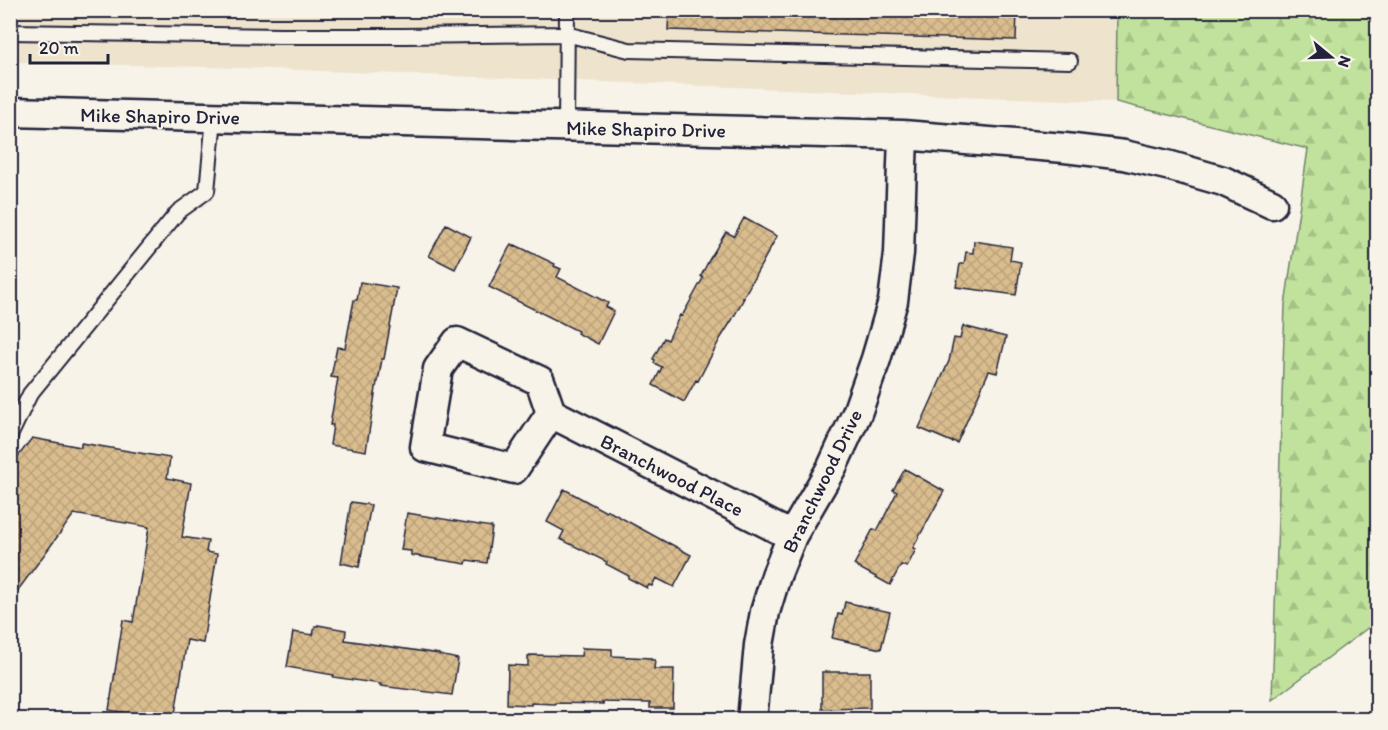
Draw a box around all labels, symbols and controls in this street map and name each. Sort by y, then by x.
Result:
scale bar [30,27,108,65]
north arrow [1301,27,1361,87]
text: 20 m [39,37,79,59]
text: N [1334,54,1355,70]
street label: Mike Shapiro Drive [80,103,240,129]
street label: Mike Shapiro Drive [566,116,726,142]
street label: Branchwood Drive [777,405,867,557]
street label: Branchwood Place [596,429,748,521]

